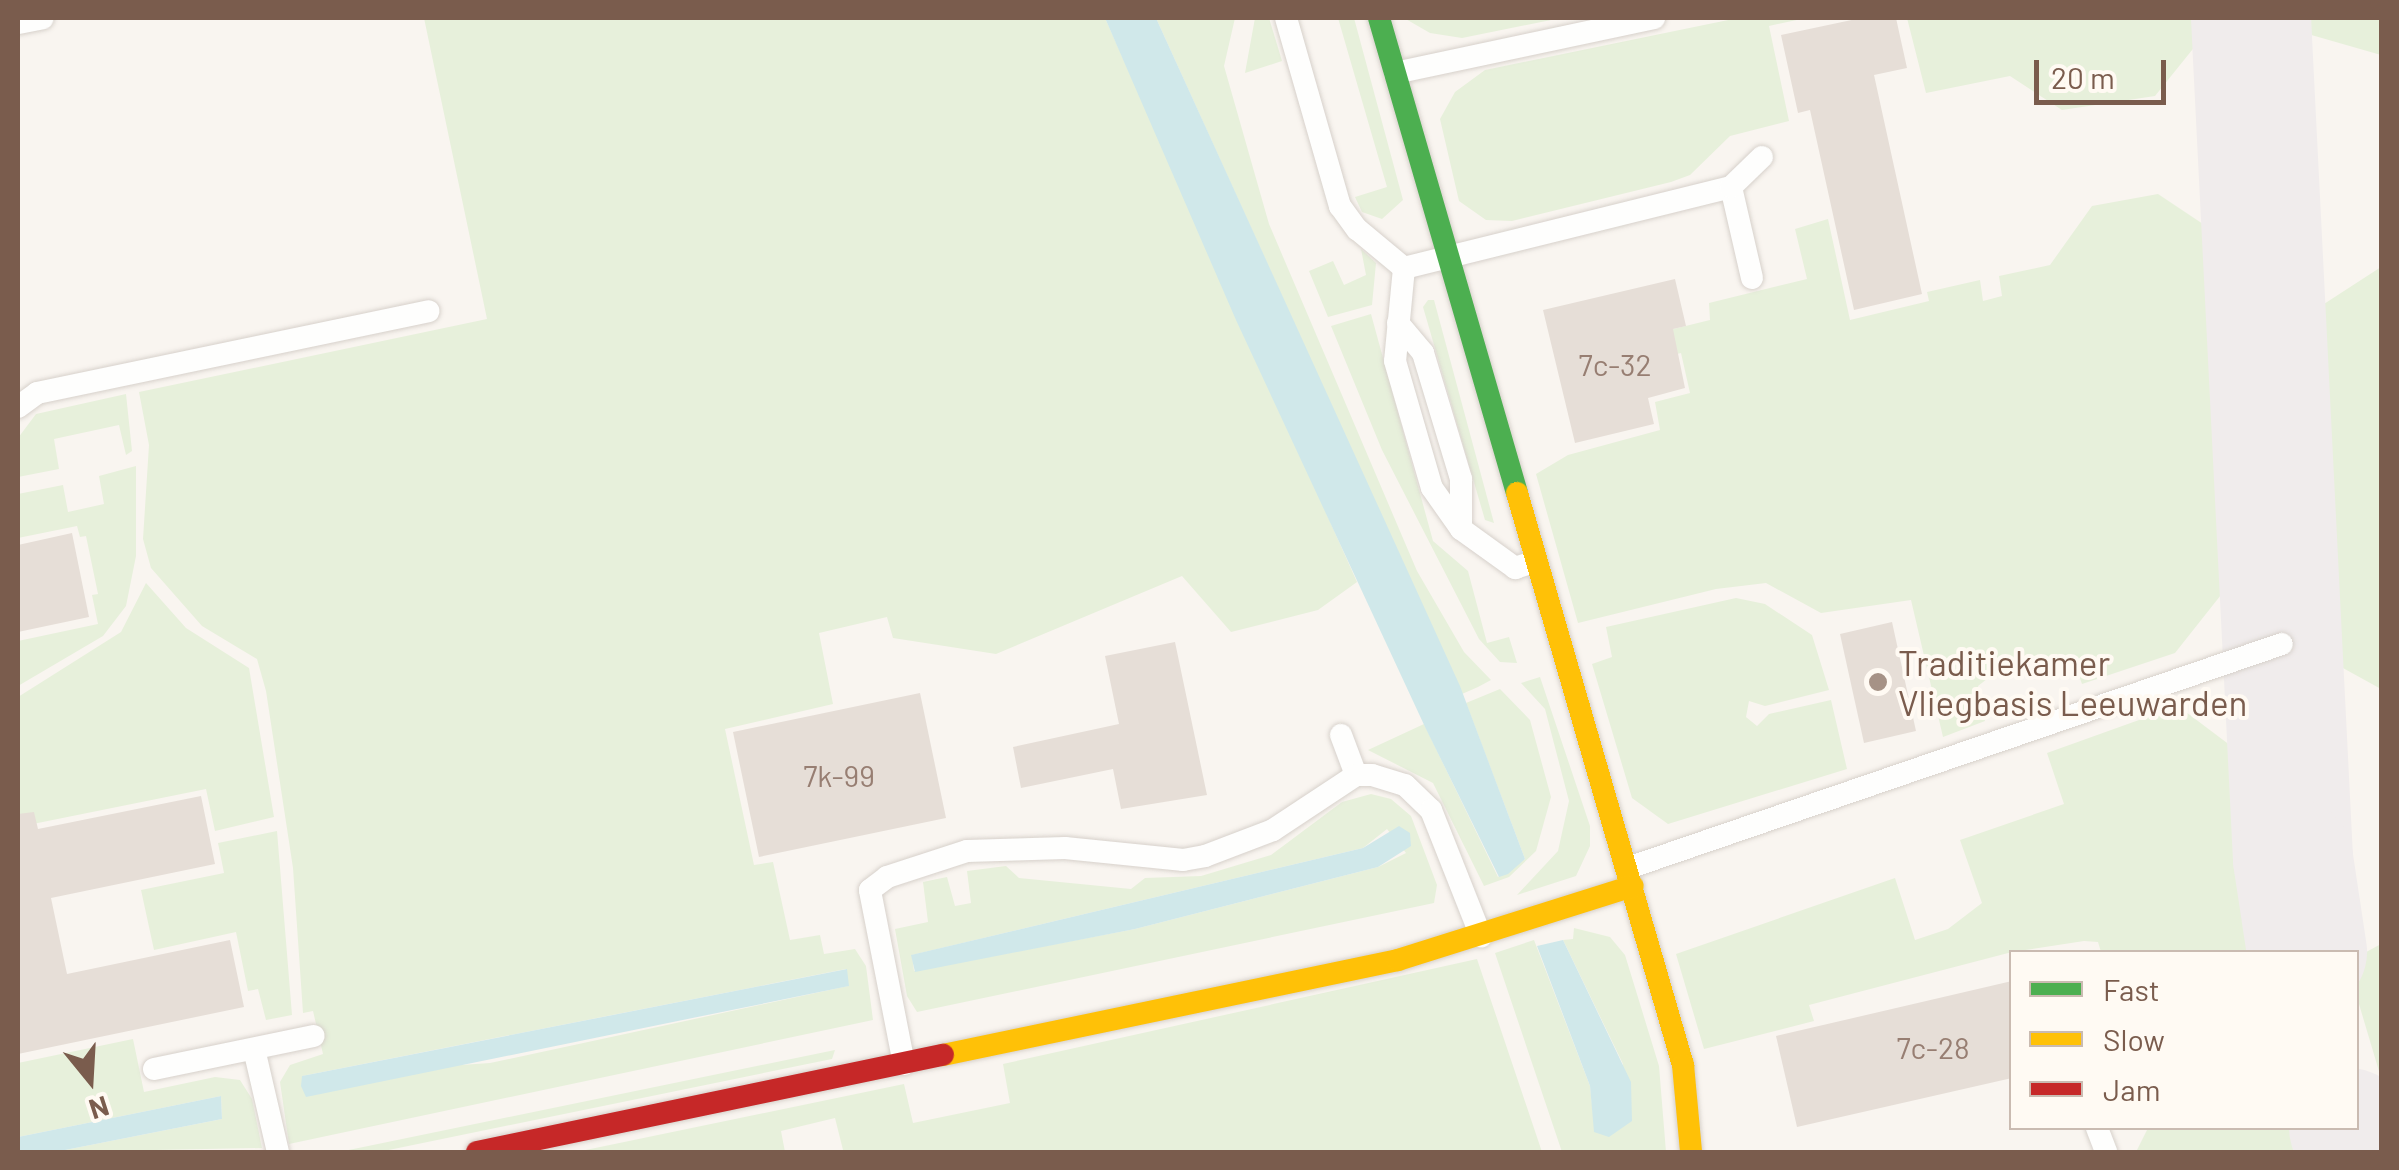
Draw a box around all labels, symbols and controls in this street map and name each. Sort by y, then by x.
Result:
scale bar [2039,40,2172,102]
text: 20 m [2051,59,2115,95]
house number: 7c-32 [1578,346,1652,382]
place label: Traditiekamer Vliegbasis Leeuwarden [1898,641,2247,723]
marker: Traditiekamer Vliegbasis Leeuwarden [1867,671,1889,693]
house number: 7k-99 [803,757,875,793]
legend [2009,950,2359,1130]
text: Fast [2103,971,2160,1007]
text: Slow [2103,1021,2165,1057]
house number: 7c-28 [1896,1029,1970,1065]
north arrow [40,1030,140,1130]
text: Jam [2103,1071,2160,1107]
text: N [85,1089,113,1128]

